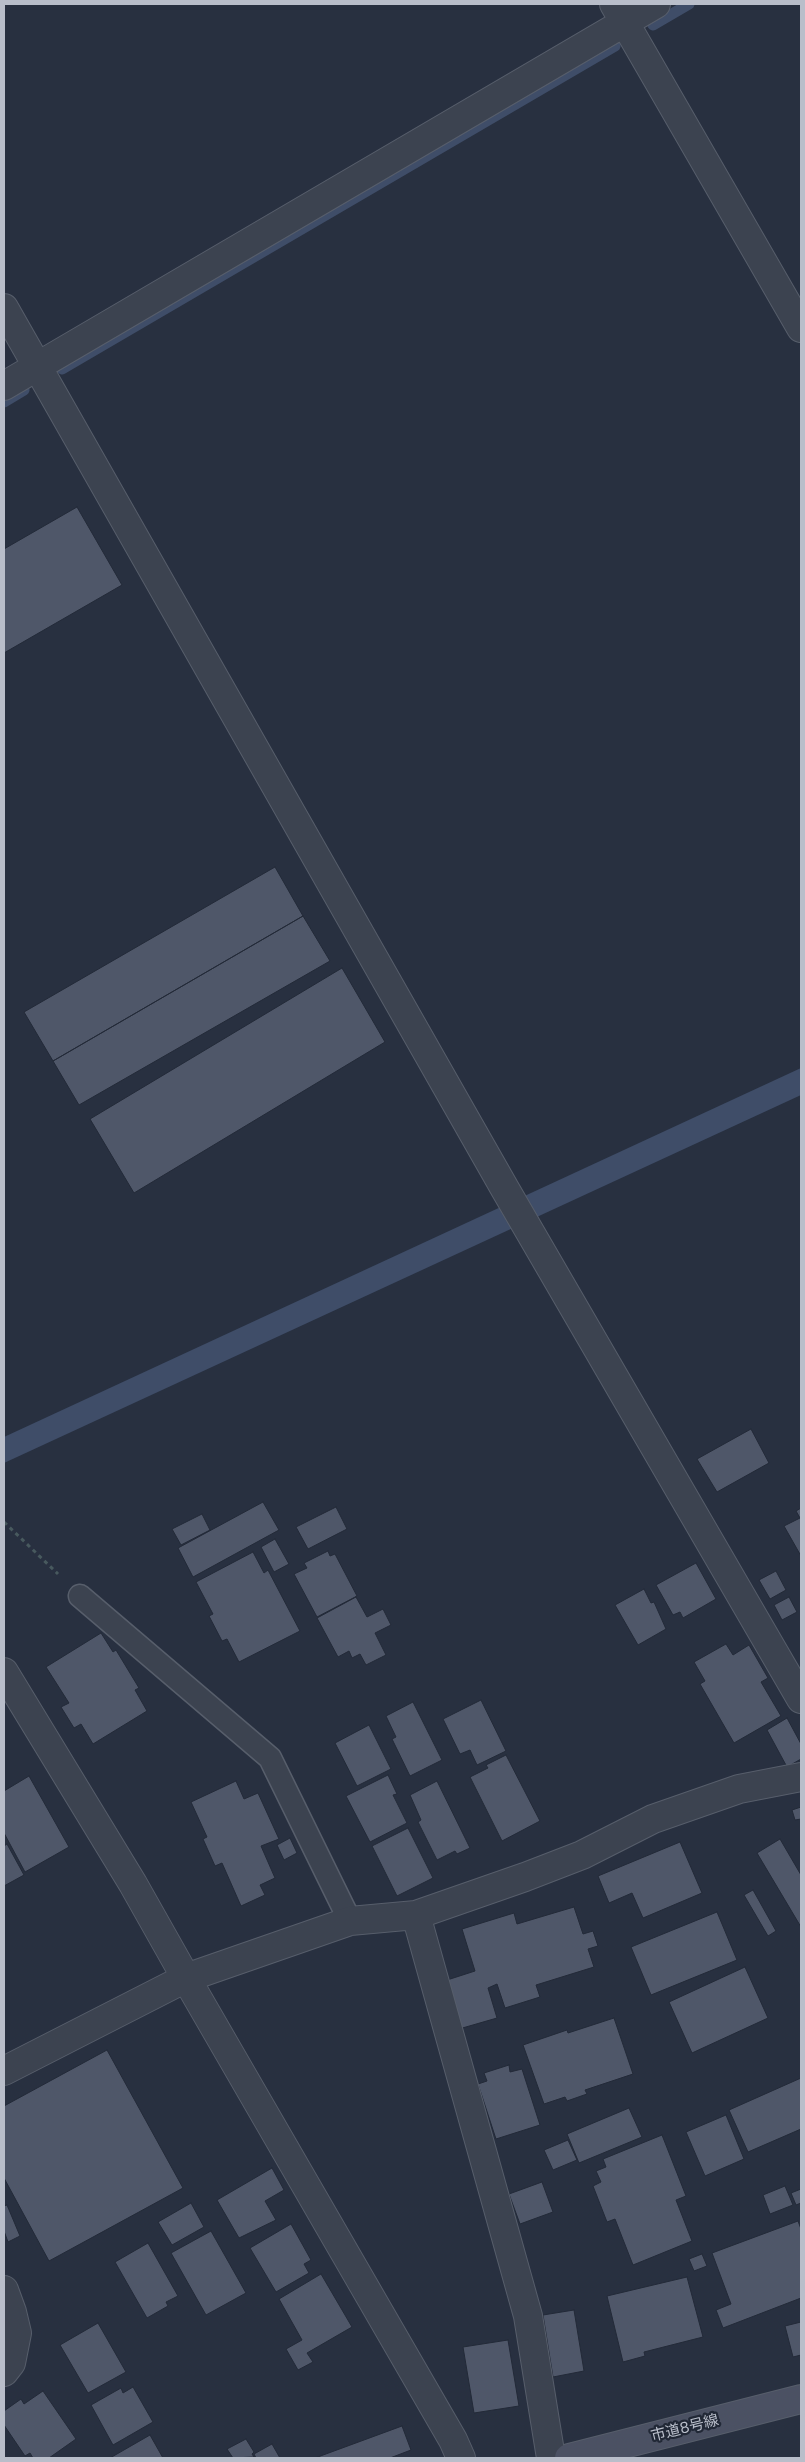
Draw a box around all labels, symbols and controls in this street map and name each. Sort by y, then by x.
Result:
street label: 市道8号線 [649,2412,721,2446]

